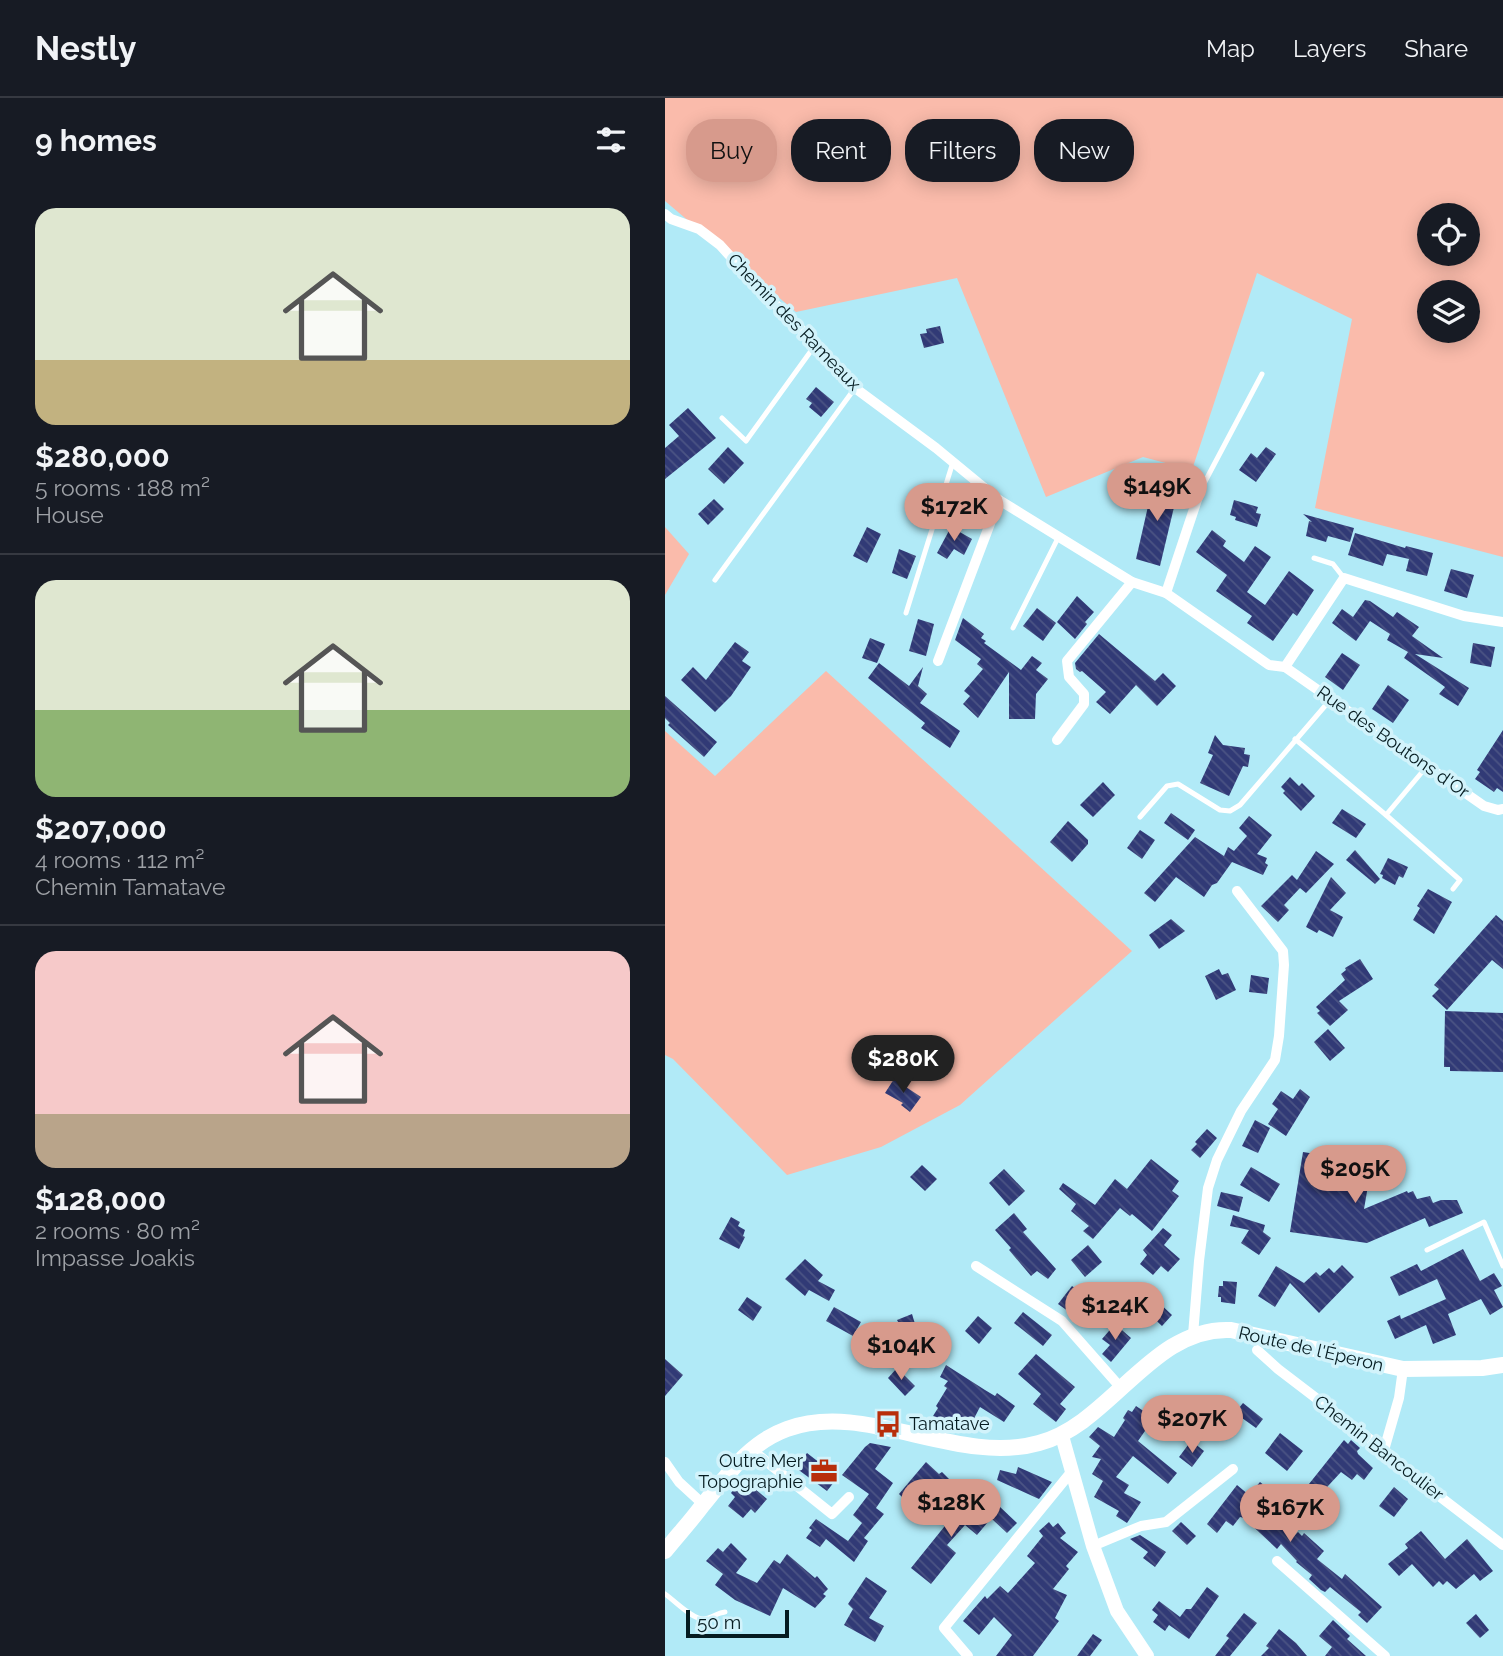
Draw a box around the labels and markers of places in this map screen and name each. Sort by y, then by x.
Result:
pin: $149K [1108,464,1206,523]
pin: $172K [905,484,1003,543]
pin: $280K [854,1035,952,1095]
pin: $205K [1306,1146,1404,1205]
pin: $124K [1066,1282,1164,1342]
pin: $104K [852,1322,950,1382]
pin: $207K [1143,1396,1241,1455]
bus stop icon: Tamatave [873,1409,903,1439]
place label: Tamatave [909,1413,990,1434]
place label: Outre Mer Topographie [698,1450,804,1492]
office icon: Outre Mer Topographie [809,1456,839,1486]
pin: $128K [902,1480,1000,1539]
pin: $167K [1241,1484,1339,1544]

